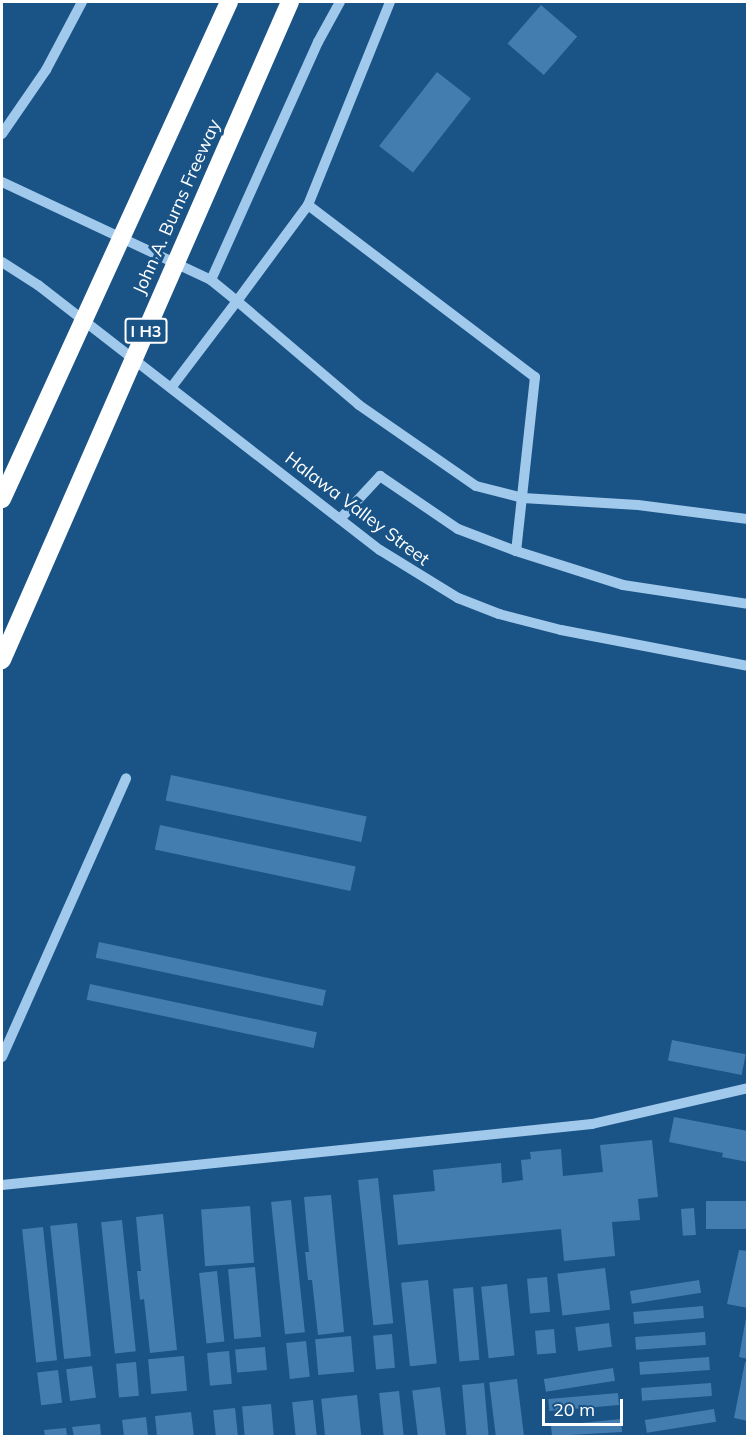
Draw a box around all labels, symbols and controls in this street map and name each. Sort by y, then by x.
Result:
street label: John A. Burns Freeway [129,116,225,298]
road number: I H3 [124,318,168,344]
street label: Halawa Valley Street [281,448,433,570]
scale bar [545,1387,626,1425]
text: 20 m [553,1398,595,1421]

